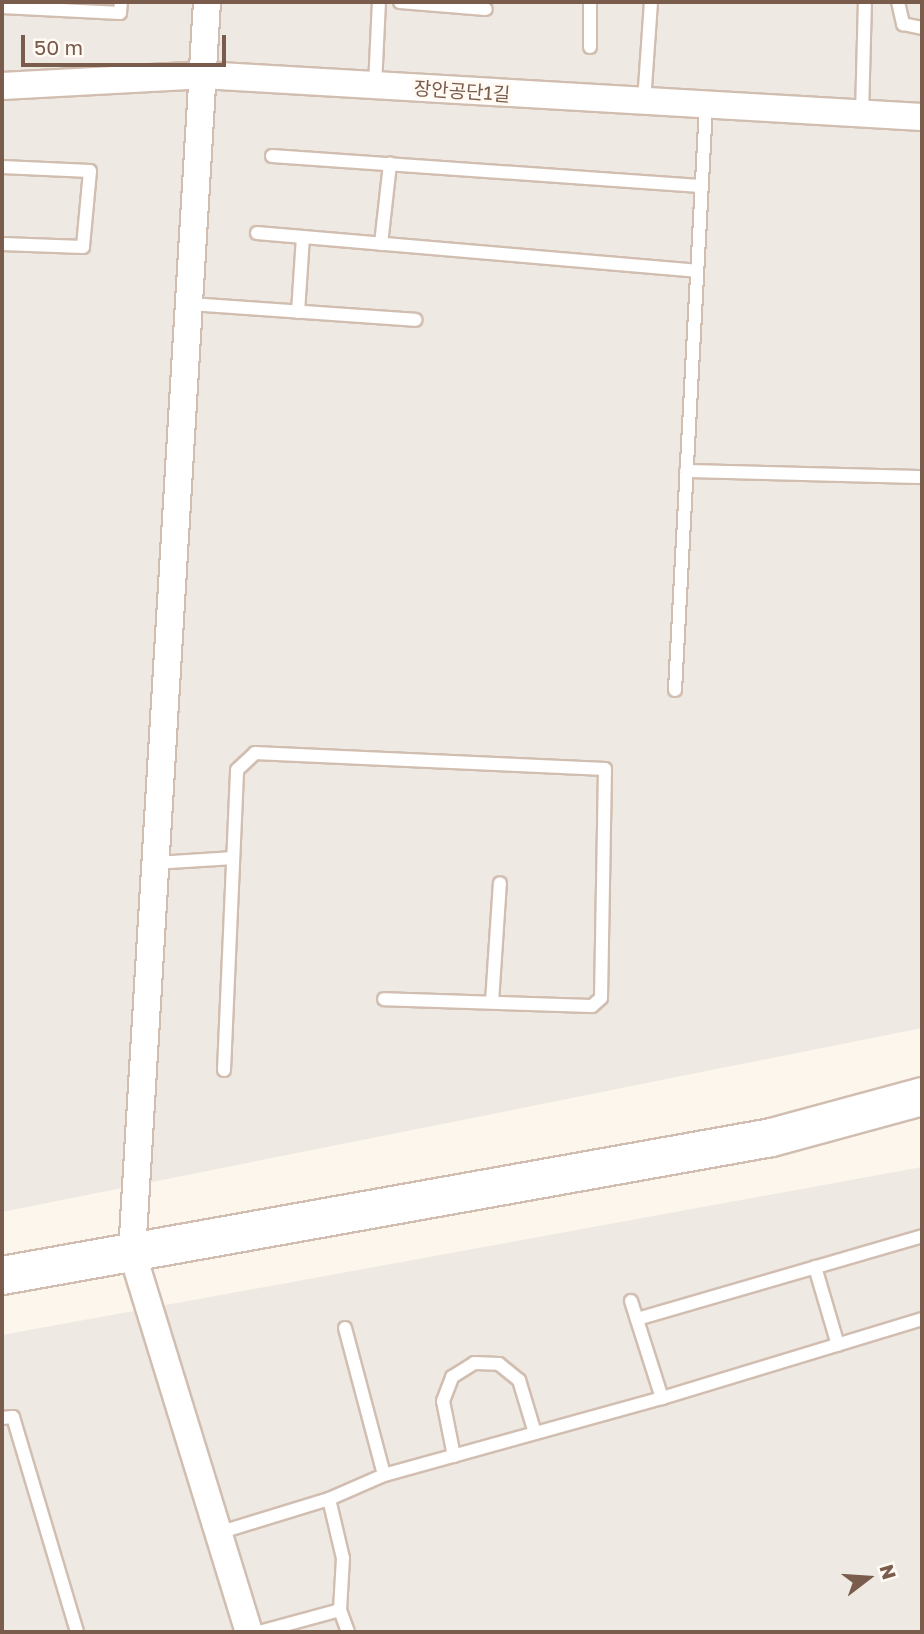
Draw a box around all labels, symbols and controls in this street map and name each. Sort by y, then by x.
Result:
scale bar [24,21,229,65]
text: 50 m [34,34,83,60]
street label: 장안공단1길 [413,76,511,106]
north arrow [833,1543,903,1613]
text: N [875,1561,902,1582]

